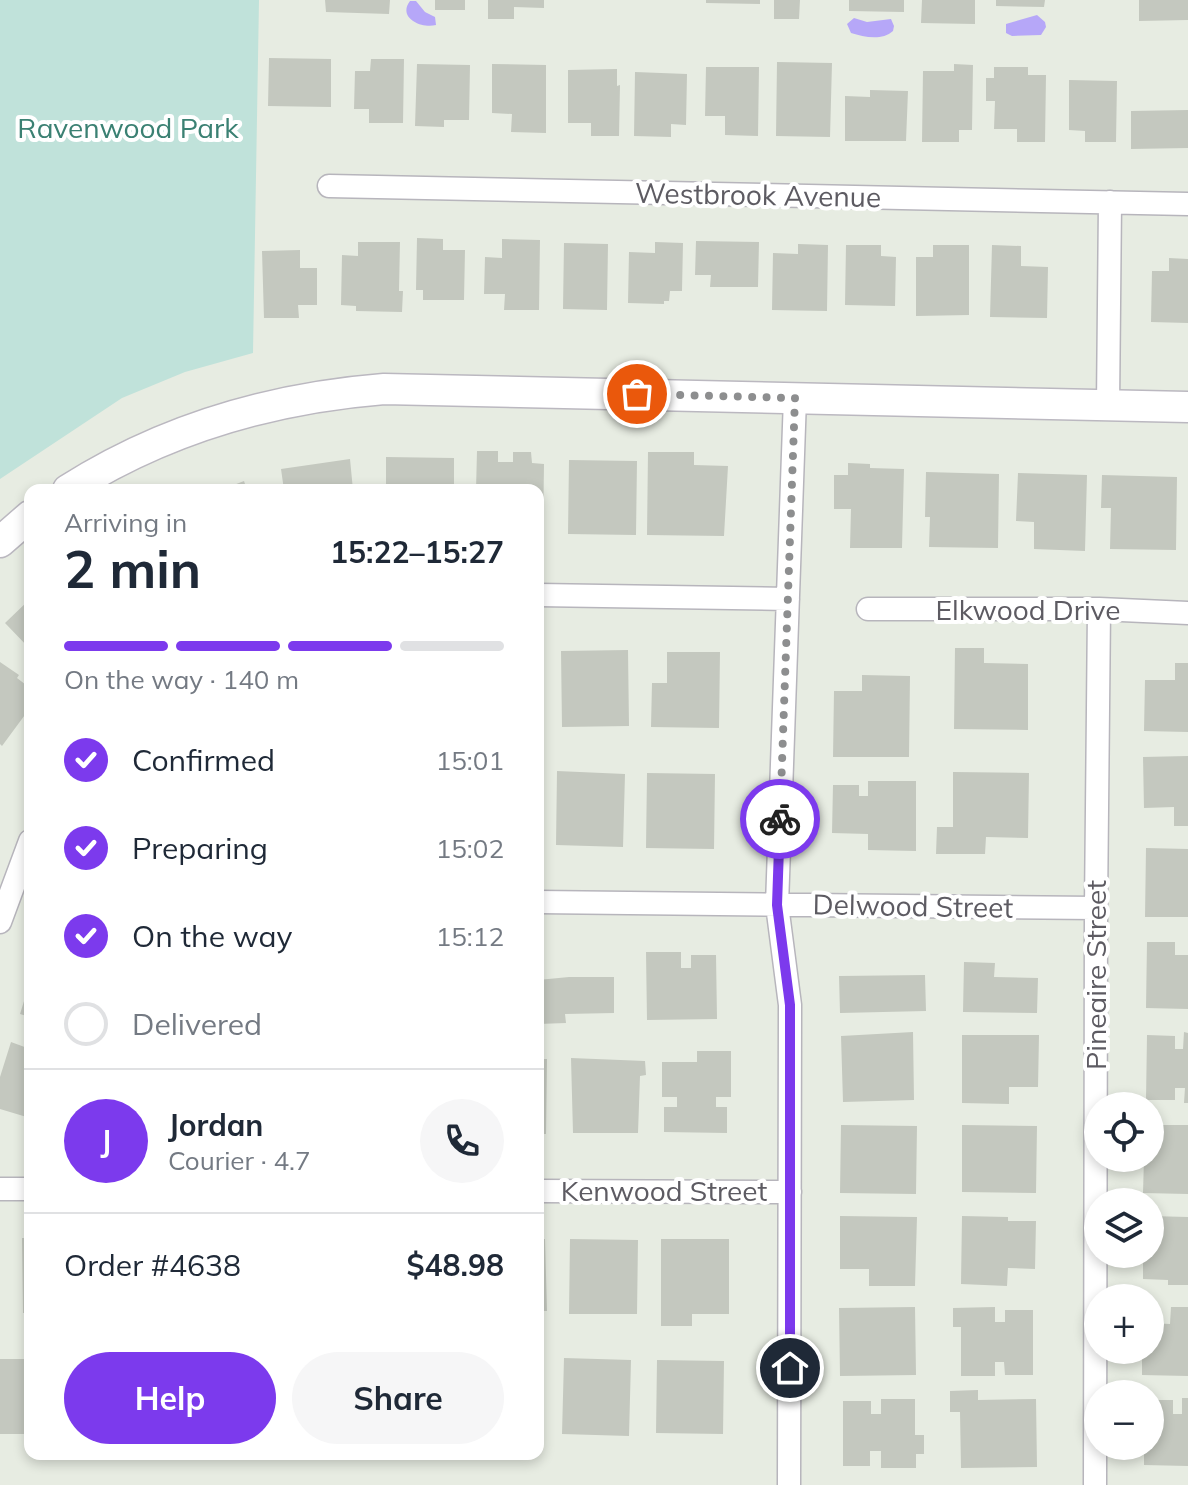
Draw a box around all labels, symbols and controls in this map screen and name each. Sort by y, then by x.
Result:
park label: Ravenwood Park [17,110,239,145]
street label: Westbrook Avenue [635,175,881,214]
pin [603,360,671,428]
icon: bag [615,372,659,416]
text: Arriving in [64,506,187,539]
text: 15:22–15:27 [330,533,504,571]
text: 2 min [64,536,201,601]
street label: Elkwood Drive [936,592,1120,627]
text: On the way · 140 m [64,663,299,696]
icon: check [64,738,108,782]
text: Confirmed [132,741,275,779]
text: 15:01 [436,744,504,777]
courier [740,779,820,859]
icon: bike [758,797,802,841]
icon: check [64,826,108,870]
text: Preparing [132,829,268,867]
text: 15:02 [436,832,504,865]
street label: Pineaire Street [1078,880,1113,1070]
street label: Delwood Street [812,886,1014,925]
icon: check [64,914,108,958]
text: On the way [132,917,292,955]
text: 15:12 [436,920,504,953]
text: Delivered [132,1005,262,1043]
map controls [1084,1092,1164,1460]
button: locate [1084,1092,1164,1172]
button: phone [420,1099,504,1183]
text: Jordan [168,1106,263,1144]
text: J [101,1122,111,1160]
text: Courier · 4.7 [168,1144,311,1177]
street label: Kenwood Street [561,1173,767,1208]
button: layers [1084,1188,1164,1268]
text: Order #4638 [64,1246,241,1284]
text: $48.98 [407,1246,504,1284]
button: + [1084,1284,1164,1364]
pin [756,1334,824,1402]
icon: home [768,1346,812,1390]
button: Help [64,1352,276,1444]
button: Share [292,1352,504,1444]
button: − [1084,1380,1164,1460]

